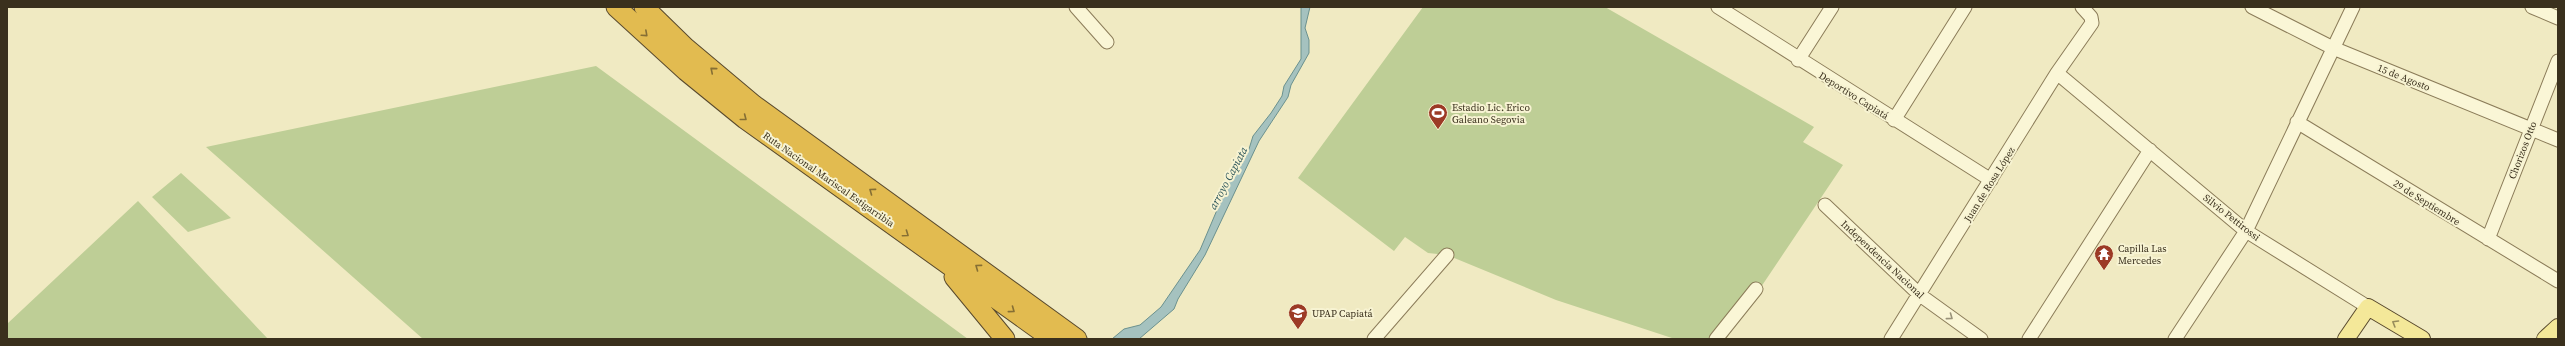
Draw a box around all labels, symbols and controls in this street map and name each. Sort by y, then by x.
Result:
one-way arrow [640,29,648,36]
street label: 15 de Agosto [2376,61,2433,94]
one-way arrow [710,68,717,75]
street label: Deportivo Capiatá [1816,69,1892,123]
place label: Estadio Lic. Erico Galeano Segovia [1452,101,1530,126]
sports icon: Estadio Lic. Erico Galeano Segovia [1427,102,1449,130]
one-way arrow [739,113,746,120]
street label: Chorizos Otto [2505,119,2540,181]
street label: Ruta Nacional Mariscal Estigarribia [760,129,898,230]
water label: arroyo Capiata [1206,144,1251,212]
street label: Juan de Rosa López [1961,144,2018,225]
street label: 29 de Septiembre [2391,177,2463,228]
one-way arrow [869,188,876,196]
street label: Silvio Pettirossi [2201,191,2263,244]
street label: Independencia Nacional [1838,217,1927,301]
one-way arrow [902,229,909,236]
place label: Capilla Las Mercedes [2118,242,2167,267]
temple icon: Capilla Las Mercedes [2093,243,2115,271]
one-way arrow [975,265,982,272]
school or university icon: UPAP Capiatá [1287,302,1309,330]
one-way arrow [1008,305,1015,313]
place label: UPAP Capiatá [1312,307,1373,320]
one-way arrow [1946,312,1953,319]
one-way arrow [2392,320,2399,328]

